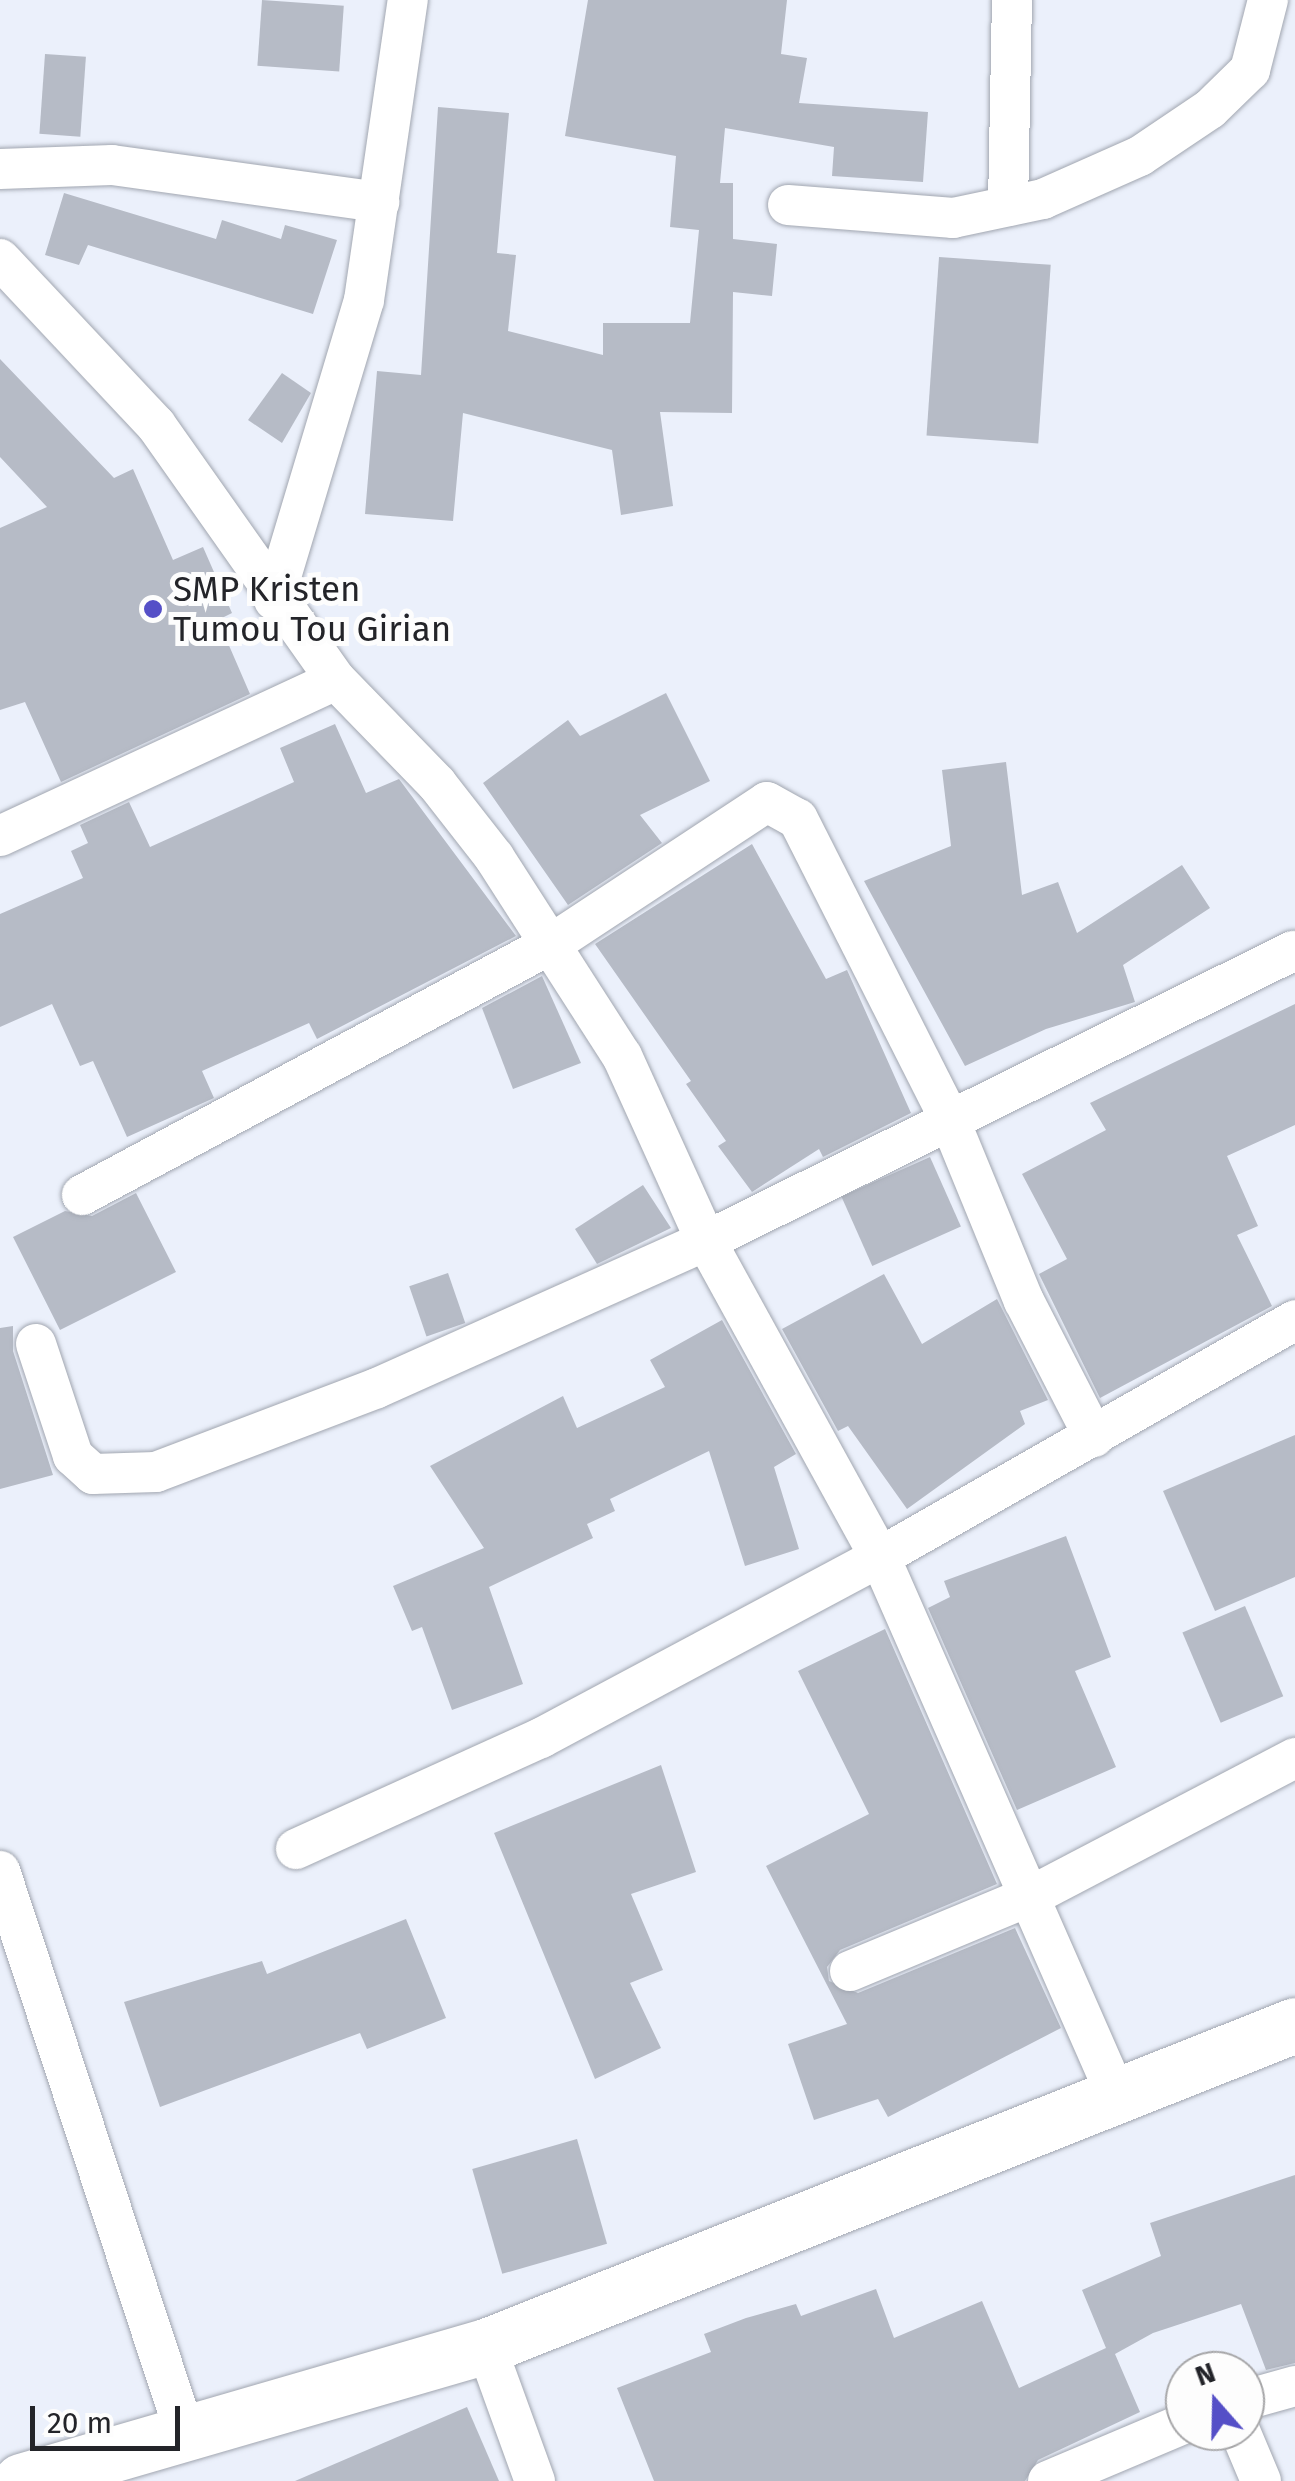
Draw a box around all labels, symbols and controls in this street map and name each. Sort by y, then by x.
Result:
place label: SMP Kristen Tumou Tou Girian [173,568,451,650]
marker: SMP Kristen Tumou Tou Girian [142,598,164,620]
north arrow [1165,2351,1265,2451]
text: N [1191,2356,1220,2393]
scale bar [35,2386,185,2448]
text: 20 m [47,2405,112,2441]

